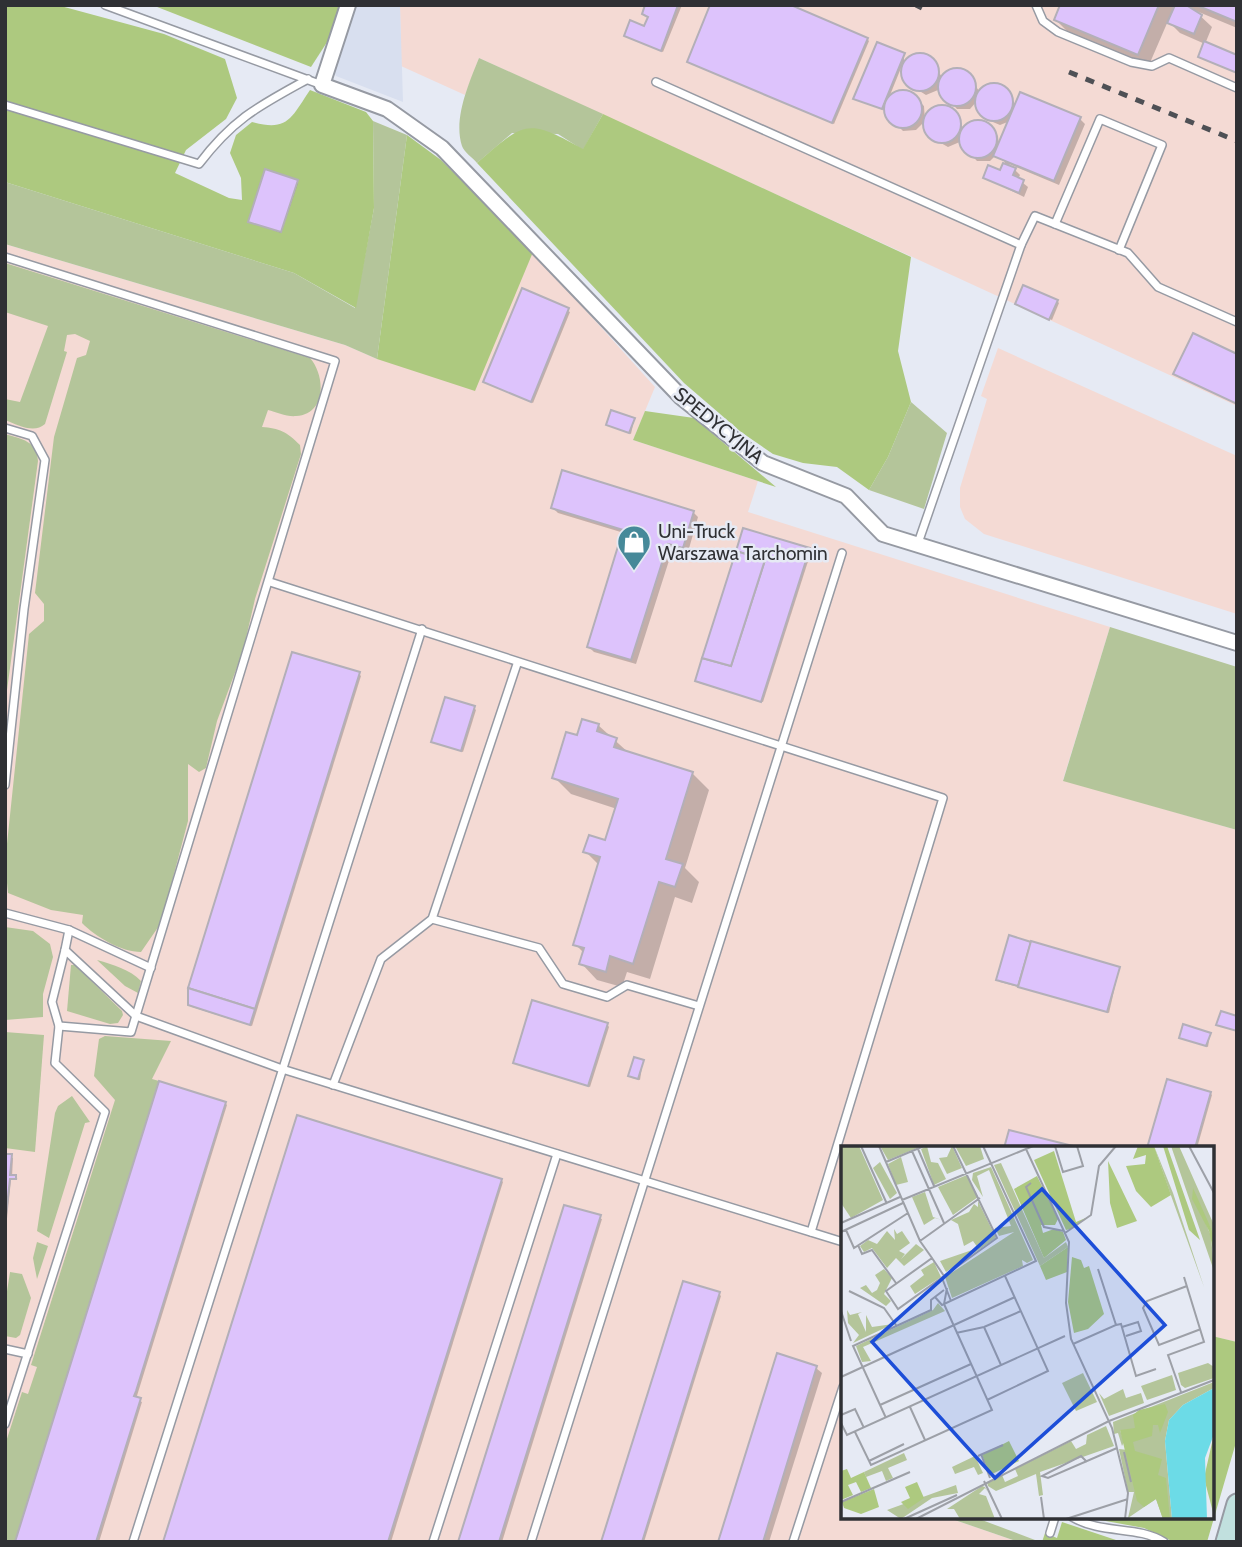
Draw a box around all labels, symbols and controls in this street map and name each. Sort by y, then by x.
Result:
street label: SPEDYCYJNA [669,382,768,469]
place label: Uni-Truck Warszawa Tarchomin [658,520,828,565]
shop icon: Uni-Truck Warszawa Tarchomin [615,523,653,572]
inset map [841,1146,1214,1519]

